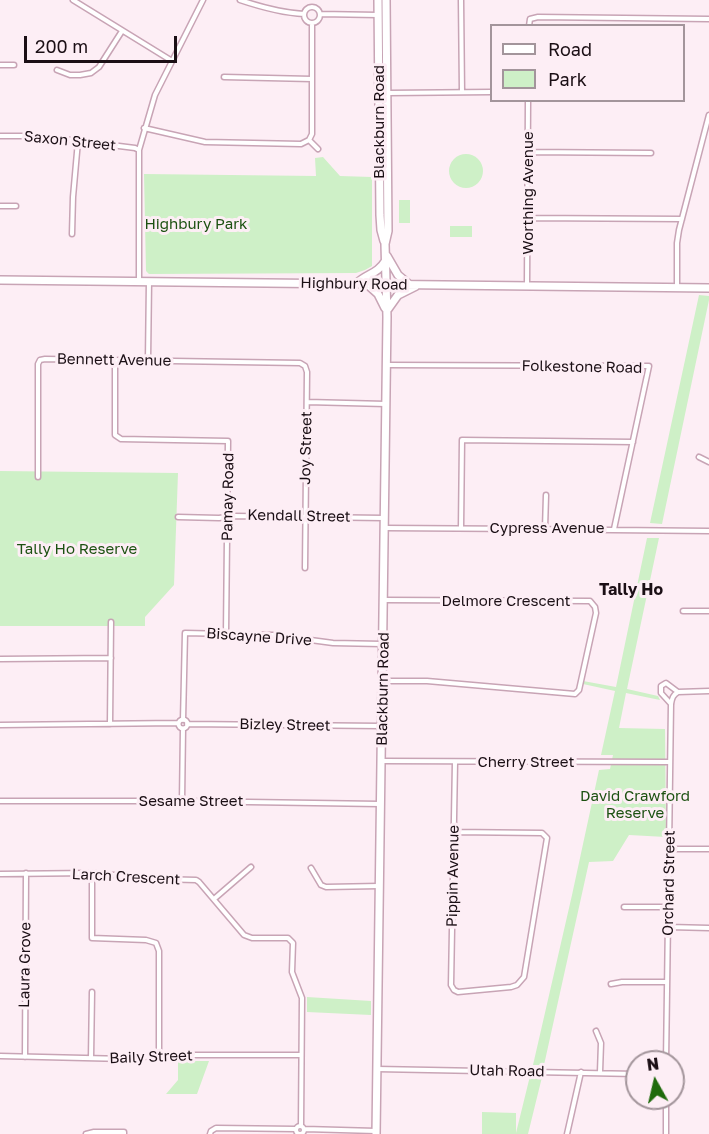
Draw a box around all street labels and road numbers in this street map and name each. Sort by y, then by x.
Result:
street label: Blackburn Road [370,65,388,179]
street label: Saxon Street [23,127,117,155]
street label: Worthing Avenue [519,131,537,255]
street label: Highbury Road [300,274,408,294]
street label: Bennett Avenue [57,350,171,370]
street label: Folkestone Road [521,357,643,377]
street label: Joy Street [296,411,316,485]
street label: Pamay Road [218,453,238,541]
street label: Kendall Street [247,506,351,526]
street label: Cypress Avenue [490,519,604,537]
street label: Delmore Crescent [442,592,570,610]
street label: Biscayne Drive [206,624,312,650]
street label: Blackburn Road [373,632,393,746]
street label: Bizley Street [239,715,331,735]
street label: Cherry Street [478,753,574,771]
street label: Sesame Street [139,792,243,810]
street label: Pippin Avenue [443,825,463,927]
street label: Orchard Street [659,830,679,936]
street label: Larch Crescent [71,865,181,889]
street label: Laura Grove [15,922,35,1008]
street label: Baily Street [109,1047,193,1067]
street label: Utah Road [469,1061,545,1081]

